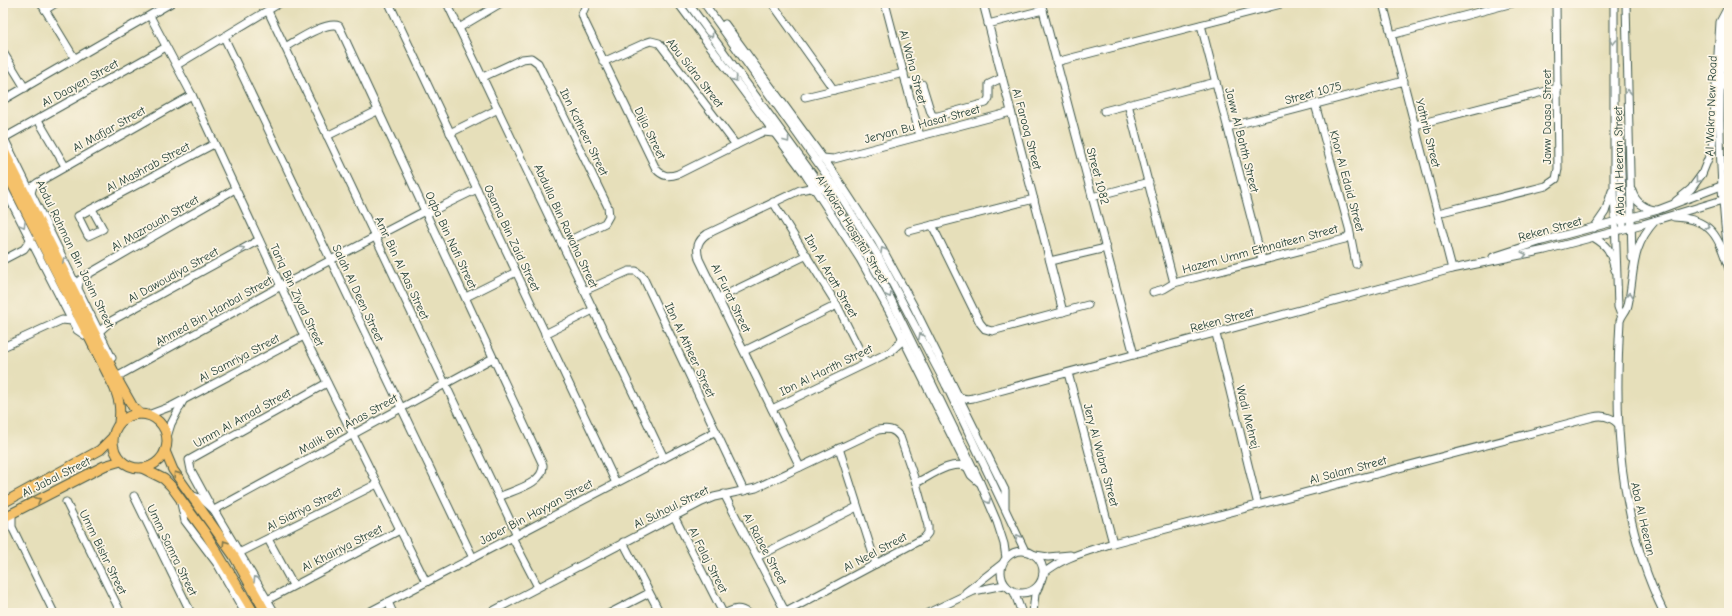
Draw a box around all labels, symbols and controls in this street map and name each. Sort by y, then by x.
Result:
street label: Al Waha Street [896,28,930,106]
one-way arrow [706,30,713,37]
street label: Abu Sidra Street [664,36,727,111]
one-way arrow [1609,39,1617,45]
street label: Al Wakra New Road [1702,55,1720,157]
street label: Al Daayen Street [39,56,121,110]
street label: Jaww Daasa Street [1540,69,1554,165]
one-way arrow [730,75,737,82]
street label: Street 1075 [1283,79,1343,107]
street label: Ibn Katheer Street [557,86,611,178]
street label: Jaww Al Bahth Street [1222,86,1262,194]
street label: Al Farooq Street [1009,87,1045,172]
one-way arrow [1624,89,1632,95]
street label: Yathrib Street [1413,97,1443,169]
street label: Jeryan Bu Hasat Street [863,102,982,146]
street label: Al Mafjar Street [70,103,148,155]
street label: Dijla Street [631,105,669,162]
street label: Aba Al Heeran Street [1611,106,1627,216]
street label: Khor Al Edaid Street [1327,129,1367,234]
one-way arrow [782,135,789,142]
street label: Al Mashrab Street [104,139,193,195]
street label: Street 1082 [1084,146,1112,206]
street label: Abdulla Bin Rawaha Street [531,162,601,291]
street label: Al Wakra Hospital Street [813,172,891,286]
one-way arrow [1695,175,1702,182]
street label: Abdul Rahman Bin Jasim Street [33,178,117,331]
street label: Osama Bin Zaid Street [481,182,543,294]
street label: Oqba Bin Nafi Street [422,189,480,291]
street label: Al Mazrouah Street [109,192,202,254]
street label: Amr Bin Al Aas Street [372,214,432,322]
street label: Reken Street [1517,214,1584,244]
one-way arrow [19,221,26,228]
street label: Hazem Umm Ethnaiteen Street [1181,221,1340,277]
one-way arrow [1702,222,1709,229]
street label: Ibn Al Aratt Street [801,232,861,321]
street label: Tariq Bin Ziyad Street [267,242,327,349]
street label: Salah Al Deen Street [329,242,387,344]
street label: Al Dawoudiya Street [125,244,221,306]
one-way arrow [238,247,245,254]
one-way arrow [881,247,888,254]
one-way arrow [1521,252,1528,260]
one-way arrow [62,257,70,264]
street label: Al Furat Street [708,261,754,335]
street label: Ahmed Bin Hanbal Street [153,273,275,349]
one-way arrow [884,291,892,298]
one-way arrow [1625,292,1634,298]
street label: Ibn Al Atheer Street [662,300,718,400]
street label: Reken Street [1189,305,1256,335]
street label: Al Samriya Street [196,331,282,385]
one-way arrow [918,333,926,340]
street label: Ibn Al Harith Street [777,341,875,399]
street label: Wadi Mehrej [1233,384,1263,450]
street label: Umm Al Amad Street [191,385,294,451]
street label: Malik Bin Anas Street [296,391,400,457]
street label: Jery Al Wabra Street [1080,402,1122,509]
street label: Al Salam Street [1308,453,1389,487]
street label: Al Jabal Street [20,454,93,500]
one-way arrow [173,471,181,478]
street label: Jaber Bin Hayyan Street [477,476,595,548]
street label: Aba Al Heeran [1628,481,1658,557]
street label: Al Suhoul Street [631,482,711,531]
street label: Al Sidriya Street [264,484,344,534]
one-way arrow [983,496,991,504]
one-way arrow [33,498,41,505]
street label: Umm Samra Street [144,502,200,598]
street label: Umm Bishr Street [76,507,130,597]
street label: Al Rabee Street [740,511,790,588]
street label: Al Khairiya Street [299,521,385,574]
street label: Al Falaj Street [685,525,731,596]
street label: Al Neel Street [841,529,910,575]
one-way arrow [1015,534,1023,541]
one-way arrow [222,540,230,547]
one-way arrow [254,576,261,583]

